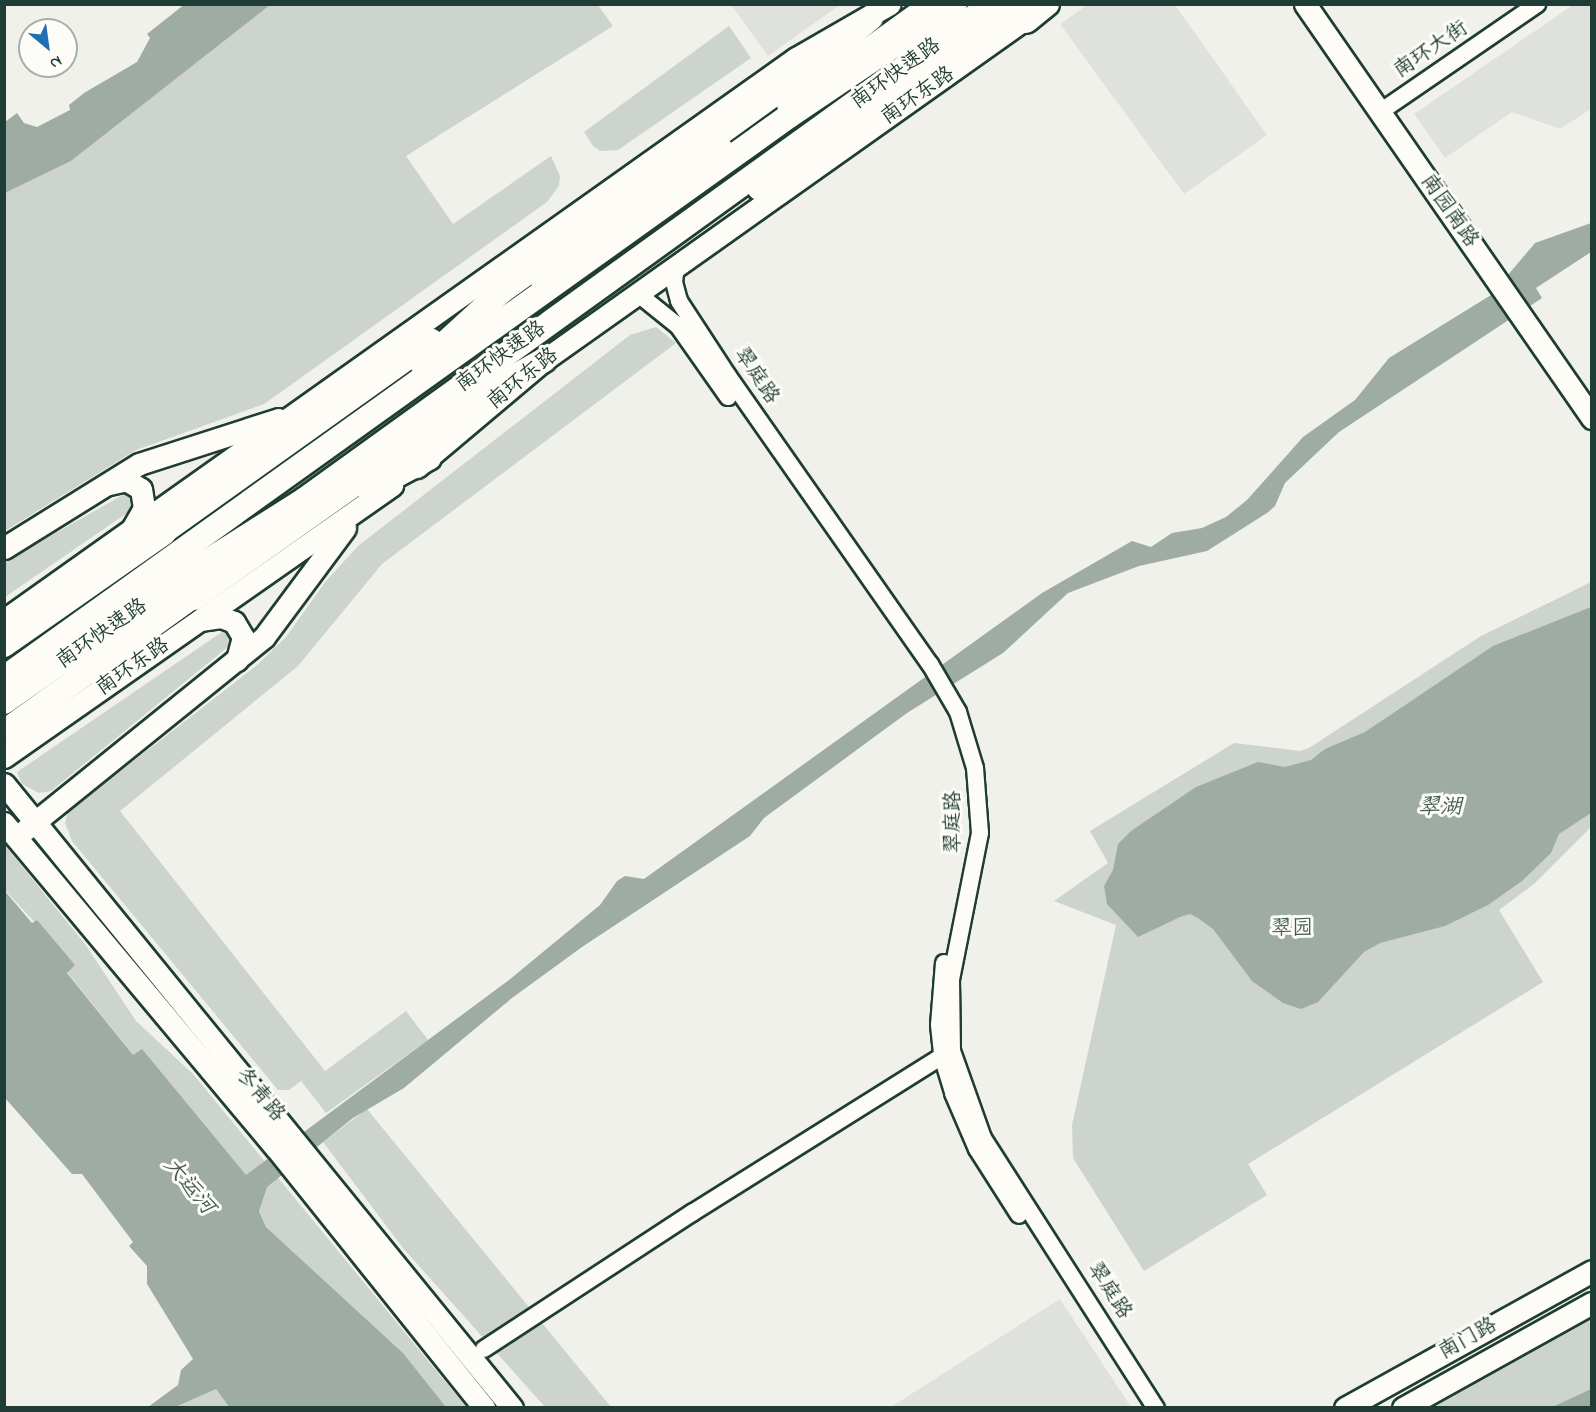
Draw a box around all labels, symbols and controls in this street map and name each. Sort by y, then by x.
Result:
street label: 南环大街 [1389,16,1473,84]
north arrow [18,18,78,78]
street label: 南环快速路 [846,33,946,115]
text: N [45,49,66,75]
street label: 南环东路 [876,62,960,130]
street label: 南园南路 [1415,169,1483,253]
street label: 南环快速路 [451,316,551,398]
street label: 南环东路 [482,343,564,415]
street label: 翠庭路 [728,343,784,409]
street label: 南环快速路 [52,594,152,674]
street label: 南环东路 [91,633,175,701]
street label: 翠庭路 [941,791,967,853]
water label: 翠湖 [1418,796,1462,822]
park label: 翠园 [1271,916,1313,942]
street label: 冬青路 [230,1063,290,1127]
water label: 大运河 [157,1153,219,1221]
street label: 翠庭路 [1081,1258,1137,1324]
street label: 南门路 [1434,1313,1502,1365]

